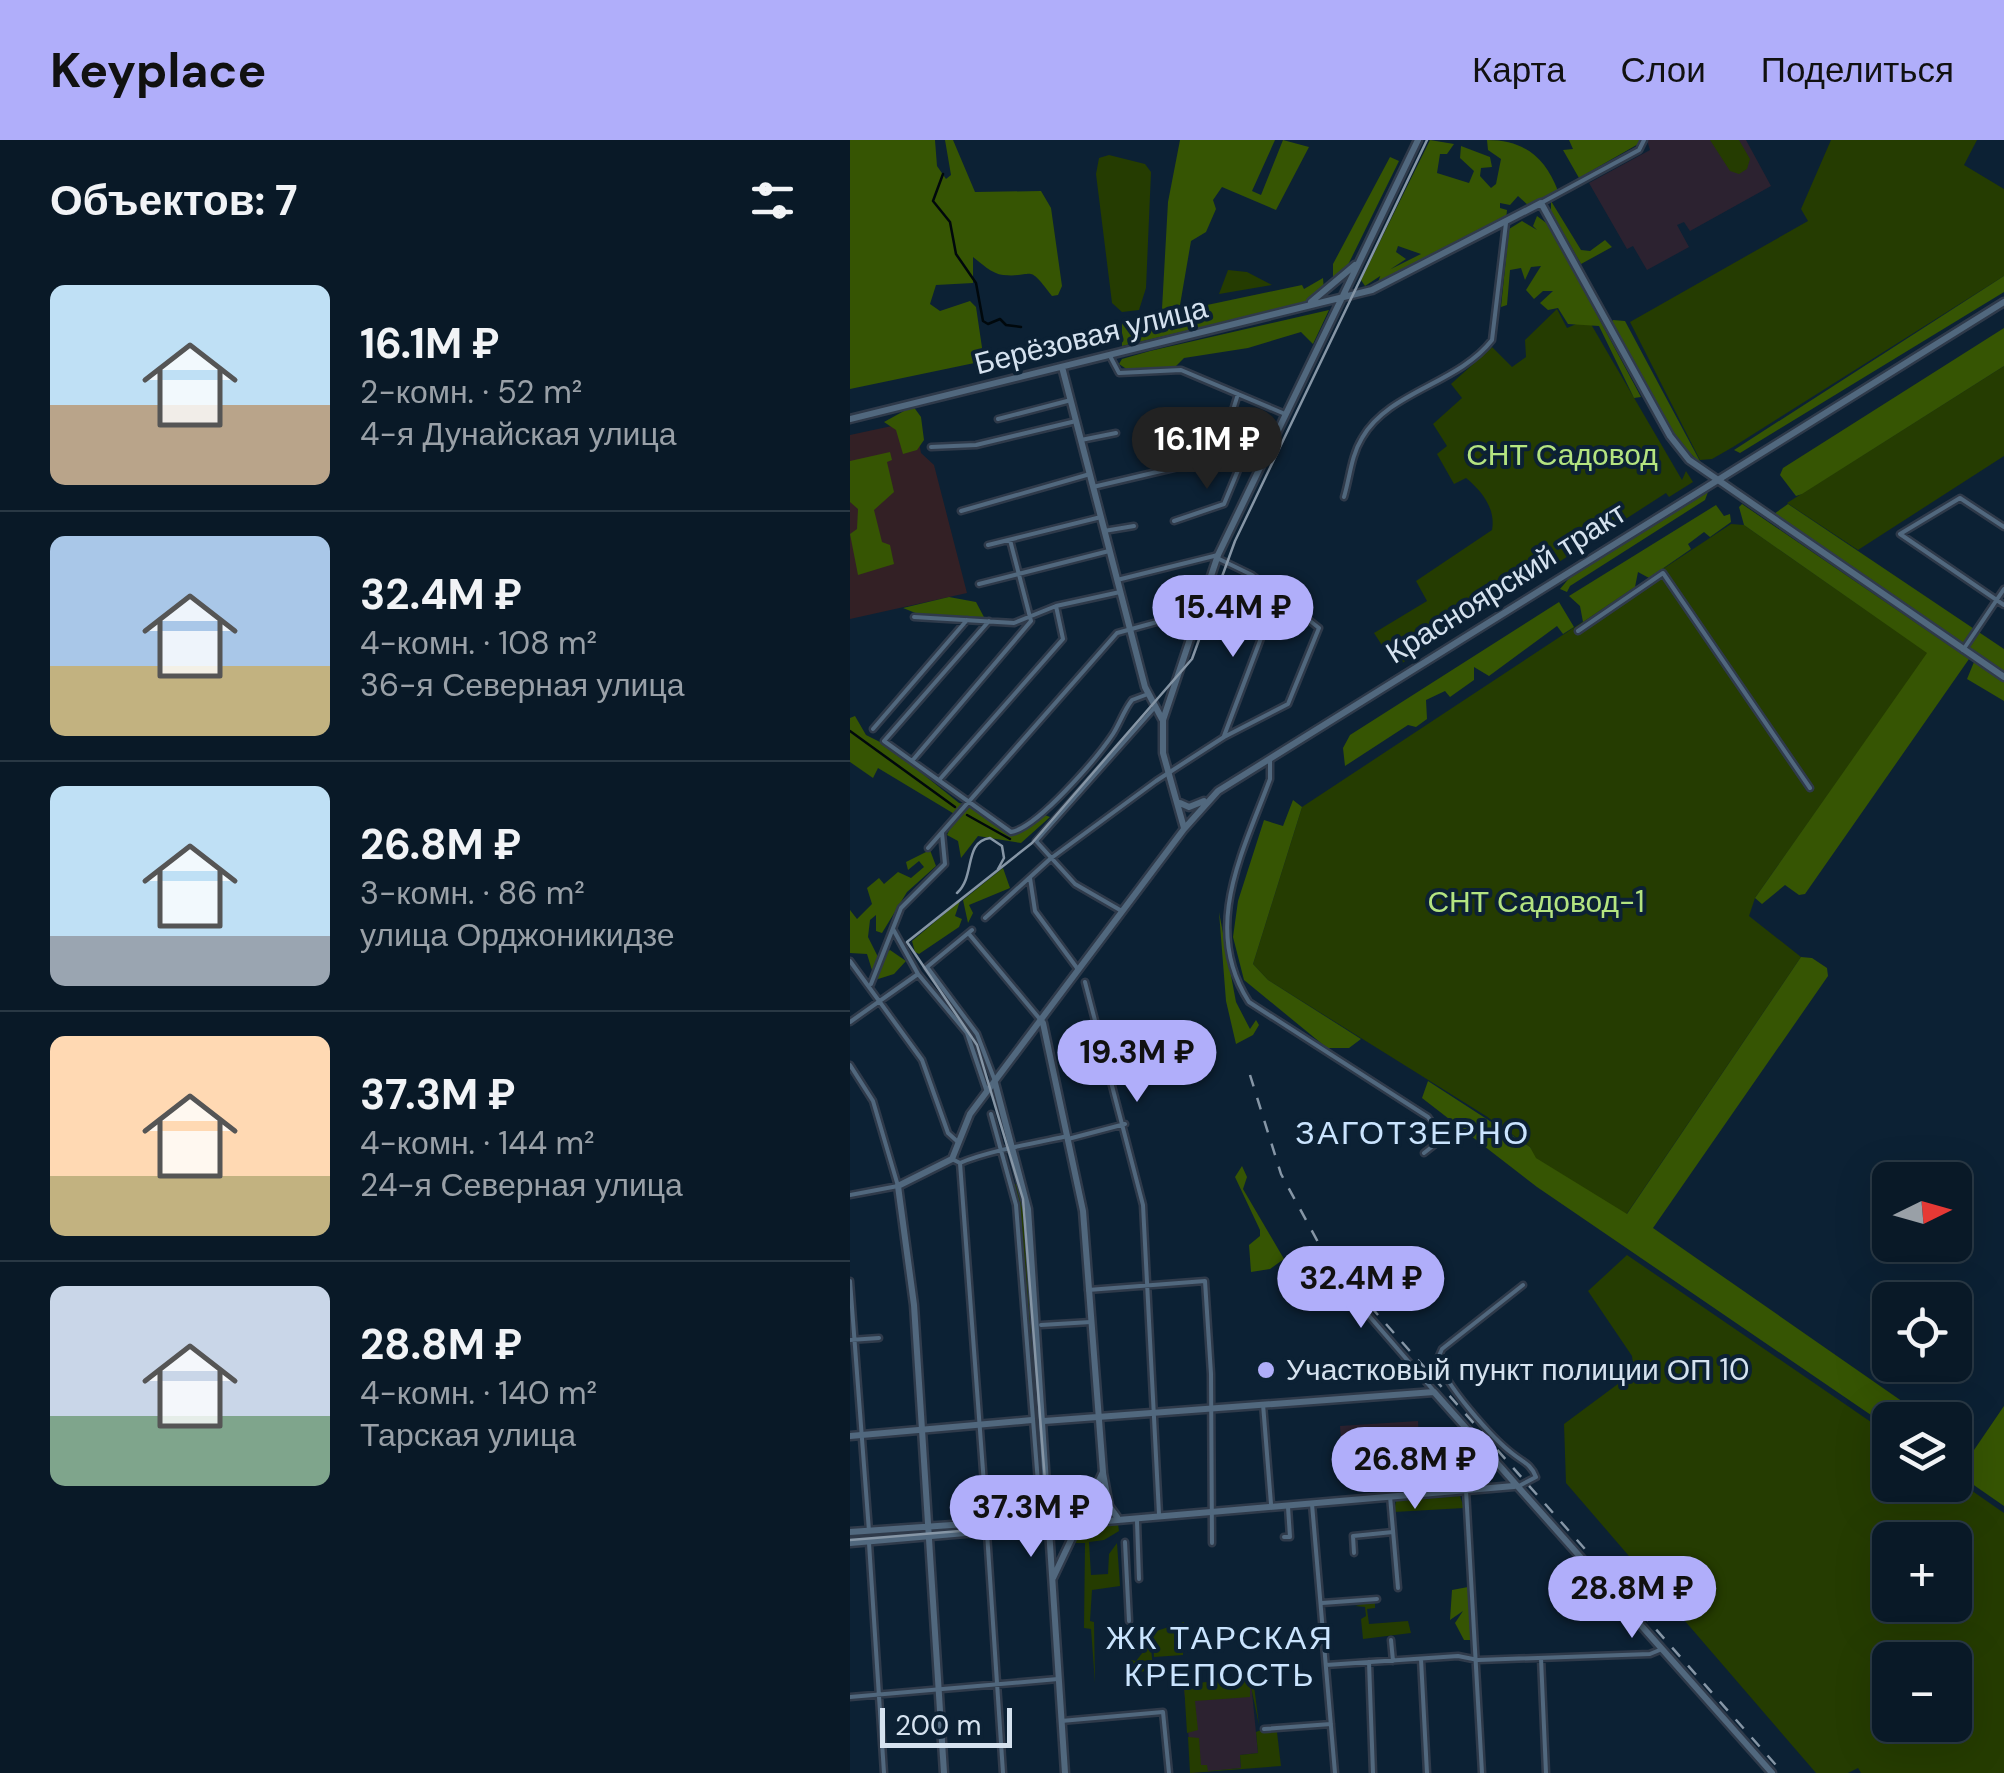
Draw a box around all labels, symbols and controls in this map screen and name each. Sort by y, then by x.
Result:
text: Keyplace [50,39,266,102]
text: Карта [1472,47,1566,93]
text: Слои [1621,47,1706,93]
text: Поделиться [1761,47,1954,93]
text: Объектов: 7 [50,173,298,228]
icon: filters [745,173,800,228]
street label: Берёзовая улица [970,288,1212,383]
text: 16.1M ₽ [360,316,500,371]
icon: home [130,325,250,445]
text: 2-комн. · 52 m² [360,371,582,413]
pin: 16.1M ₽ [1115,407,1299,492]
text: 4-я Дунайская улица [360,413,677,455]
text: 16.1M ₽ [1154,418,1260,460]
park label: СНТ Садовод [1466,435,1658,474]
street label: Красноярский тракт [1378,493,1633,672]
text: 32.4M ₽ [360,567,522,622]
pin: 15.4M ₽ [1141,575,1325,660]
icon: home [130,576,250,696]
text: 15.4M ₽ [1174,586,1292,628]
text: 4-комн. · 108 m² [360,622,597,664]
text: 36-я Северная улица [360,664,685,706]
text: 26.8M ₽ [360,817,521,872]
icon: home [130,826,250,946]
text: 3-комн. · 86 m² [360,872,585,914]
park label: СНТ Садовод-1 [1427,882,1645,921]
text: улица Орджоникидзе [360,914,675,956]
pin: 19.3M ₽ [1045,1020,1229,1105]
text: 19.3M ₽ [1079,1031,1195,1073]
text: 37.3M ₽ [360,1067,516,1122]
icon: home [130,1076,250,1196]
district label: ЗАГОТЗЕРНО [1295,1112,1531,1154]
text: 4-комн. · 144 m² [360,1122,595,1164]
north arrow [1872,1162,1972,1262]
map controls [1872,1162,1972,1742]
text: 24-я Северная улица [360,1164,683,1206]
pin: 32.4M ₽ [1269,1246,1453,1331]
text: 32.4M ₽ [1299,1257,1423,1299]
button: locate [1872,1282,1972,1382]
text: 28.8M ₽ [360,1317,522,1372]
icon: home [130,1326,250,1446]
place label: Участковый пункт полиции ОП 10 [1286,1350,1749,1389]
marker: Участковый пункт полиции ОП 10 [1255,1359,1277,1381]
text: 4-комн. · 140 m² [360,1372,597,1414]
button: layers [1872,1402,1972,1502]
text: Тарская улица [360,1414,576,1456]
pin: 26.8M ₽ [1323,1427,1507,1512]
text: 26.8M ₽ [1354,1438,1476,1480]
pin: 37.3M ₽ [939,1475,1123,1560]
text: 37.3M ₽ [972,1486,1090,1528]
button: + [1872,1522,1972,1622]
pin: 28.8M ₽ [1540,1556,1724,1641]
text: 28.8M ₽ [1570,1567,1694,1609]
district label: ЖК ТАРСКАЯ КРЕПОСТЬ [1106,1617,1334,1696]
button: − [1872,1642,1972,1742]
scale bar [880,1703,1012,1748]
text: 200 m [895,1707,982,1744]

